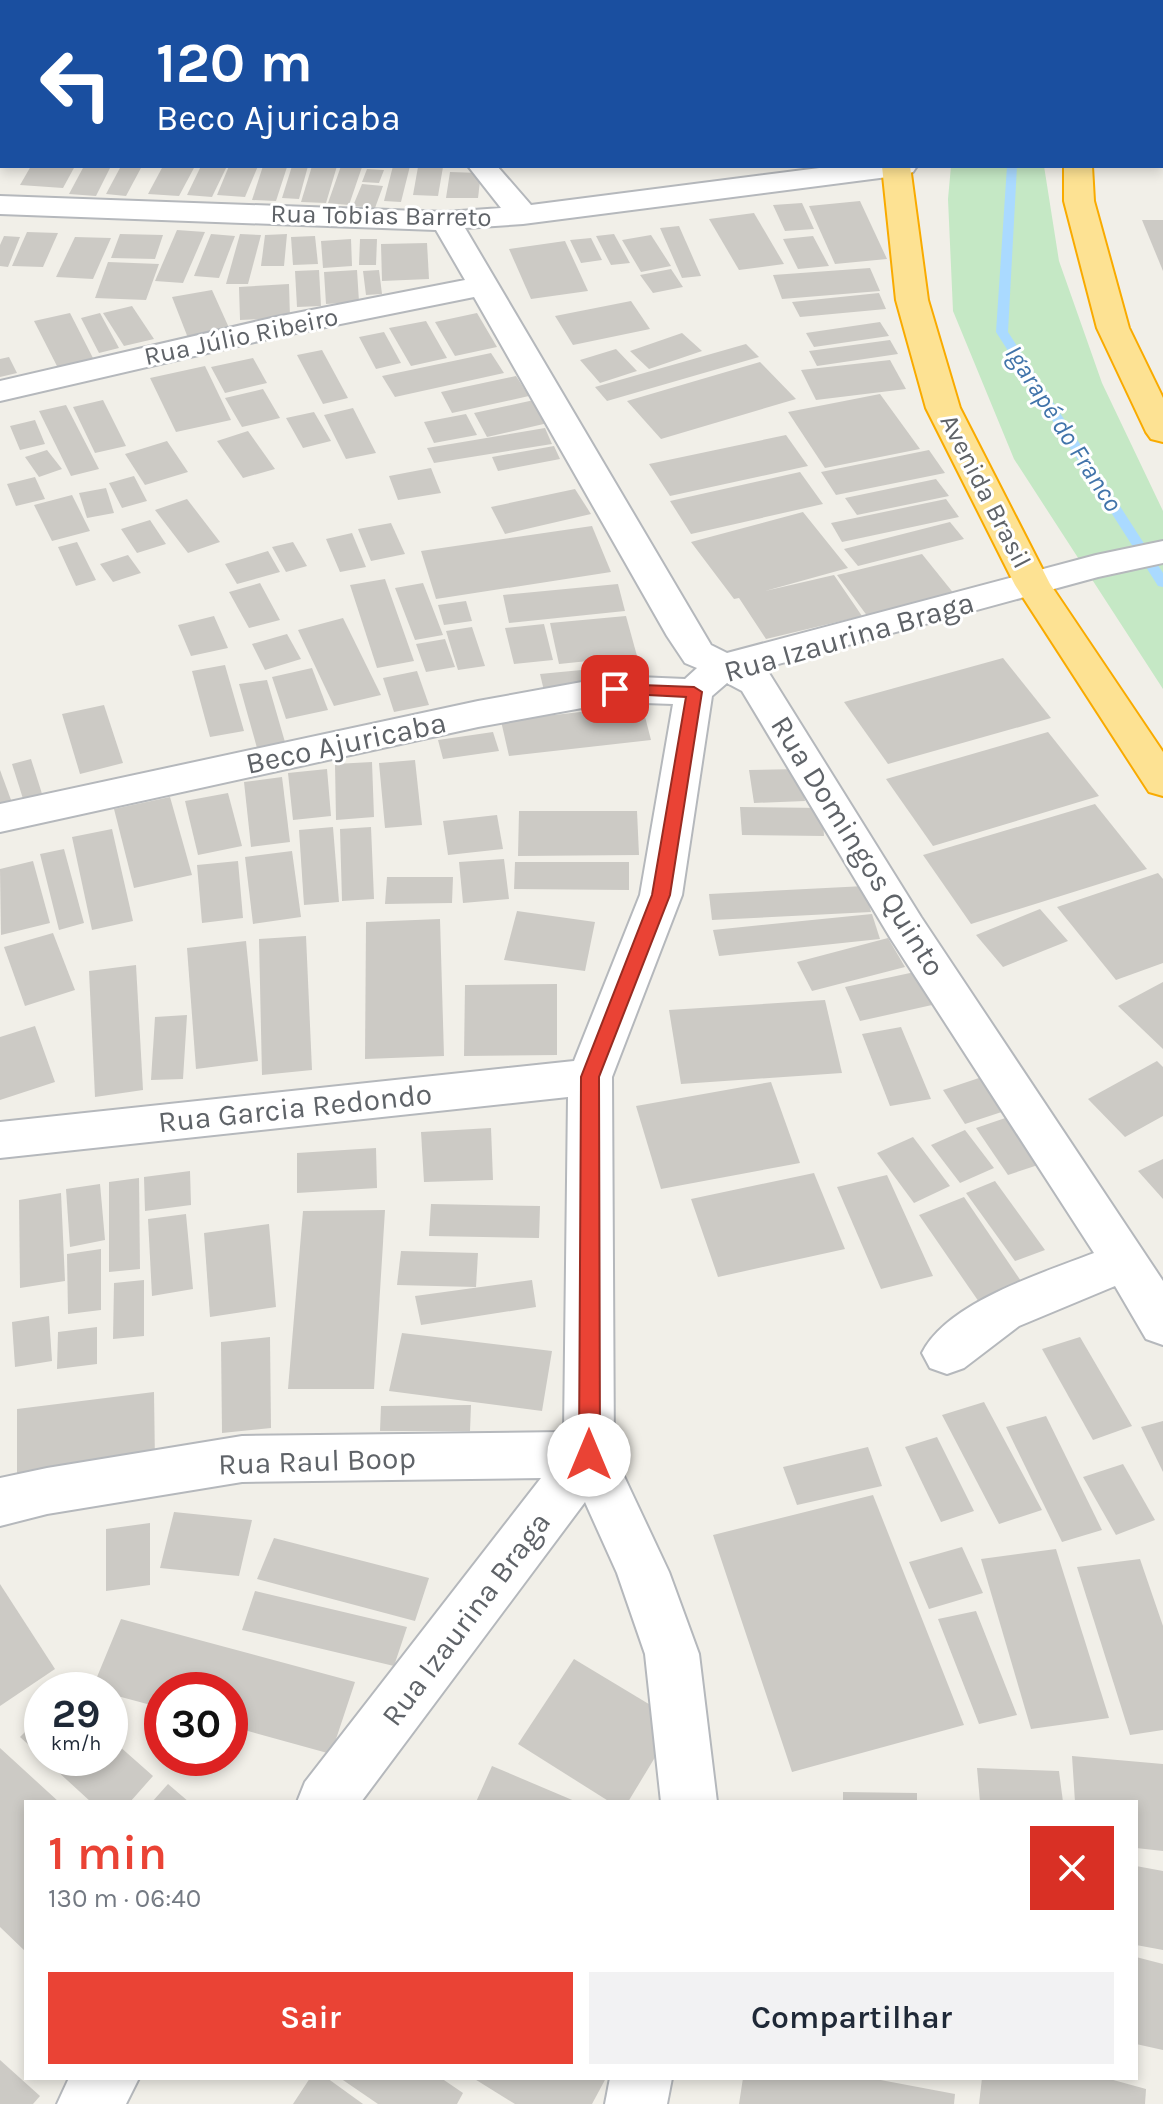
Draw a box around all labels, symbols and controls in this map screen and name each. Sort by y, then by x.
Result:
text: 120 m [156,30,313,95]
icon: left [24,32,128,136]
text: Beco Ajuricaba [156,97,401,139]
street label: Rua Tobias Barreto [270,198,492,233]
street label: Rua Júlio Ribeiro [141,301,341,372]
water label: Igarapé do Franco [998,339,1129,517]
street label: Avenida Brasil [933,409,1038,573]
street label: Rua Izaurina Braga [720,584,978,690]
pin [581,655,649,723]
icon: arrive [593,667,637,711]
street label: Beco Ajuricaba [243,704,449,782]
street label: Rua Domingos Quinto [763,709,953,983]
street label: Rua Garcia Redondo [156,1076,434,1140]
position arrow [547,1413,631,1497]
street label: Rua Raul Boop [218,1440,416,1482]
street label: Rua Izaurina Braga [374,1505,558,1733]
speed limit sign: 30 [144,1672,248,1776]
text: 29 [52,1690,100,1737]
text: km/h [51,1732,101,1755]
text: 1 min [48,1825,167,1881]
button: close [1030,1826,1114,1910]
text: 130 m · 06:40 [48,1883,201,1914]
button: Sair [48,1972,573,2064]
button: Compartilhar [589,1972,1114,2064]

